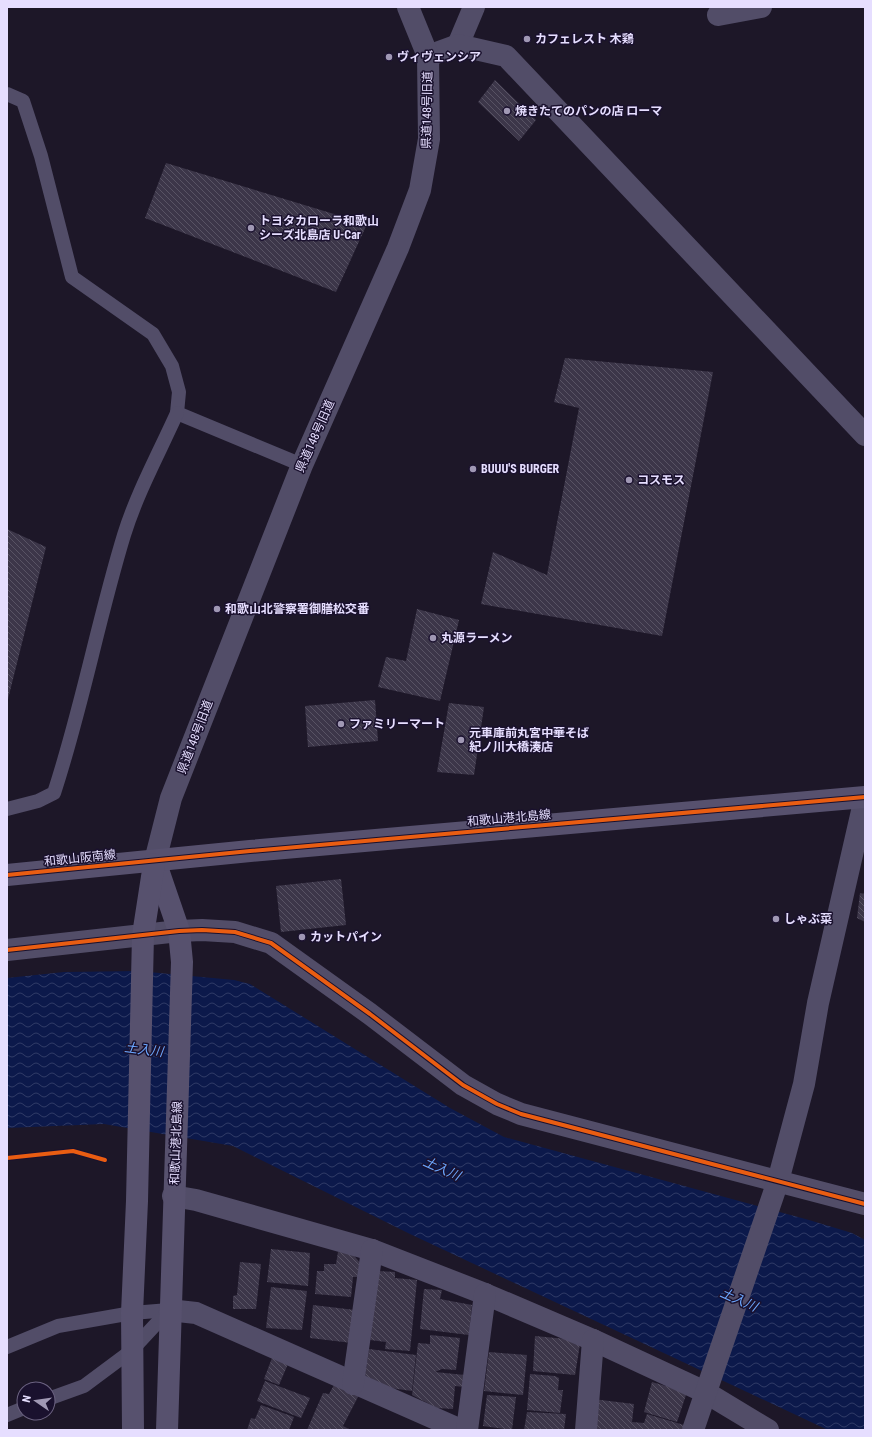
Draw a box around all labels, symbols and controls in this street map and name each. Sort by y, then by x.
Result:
place label: カフェレスト 木鶏 [535,32,634,46]
marker: カフェレスト 木鶏 [522,34,532,44]
place label: ヴィヴェンシア [397,50,481,64]
marker: ヴィヴェンシア [384,52,394,62]
street label: 県道148号旧道 [419,71,435,149]
place label: 焼きたてのパンの店 ローマ [515,104,662,118]
marker: 焼きたてのパンの店 ローマ [502,106,512,116]
place label: トヨタカローラ和歌山 シーズ北島店 U-Car [259,214,379,242]
marker: トヨタカローラ和歌山 シーズ北島店 U-Car [246,223,256,233]
street label: 県道148号旧道 [293,398,337,474]
place label: BUUU'S BURGER [481,462,560,476]
marker: BUUU'S BURGER [468,464,478,474]
place label: コスモス [637,473,685,487]
marker: コスモス [624,475,634,485]
place label: 和歌山北警察署御膳松交番 [225,602,370,616]
marker: 和歌山北警察署御膳松交番 [212,604,222,614]
place label: 丸源ラーメン [441,631,513,645]
marker: 丸源ラーメン [428,633,438,643]
street label: 県道148号旧道 [175,698,215,776]
place label: ファミリーマート [349,717,445,731]
marker: ファミリーマート [336,719,346,729]
place label: 元車庫前丸宮中華そば 紀ノ川大橋湊店 [469,726,589,754]
marker: 元車庫前丸宮中華そば 紀ノ川大橋湊店 [456,735,466,745]
street label: 和歌山港北島線 [467,807,551,829]
street label: 和歌山阪南線 [43,847,117,869]
place label: しゃぶ菜 [784,912,832,926]
marker: しゃぶ菜 [771,914,781,924]
place label: カットパイン [310,930,382,944]
marker: カットパイン [297,932,307,942]
water label: 土入川 [124,1040,166,1060]
street label: 和歌山港北島線 [168,1101,184,1185]
water label: 土入川 [421,1154,464,1184]
water label: 土入川 [718,1285,761,1315]
north arrow [16,1381,56,1421]
text: N [20,1394,34,1404]

